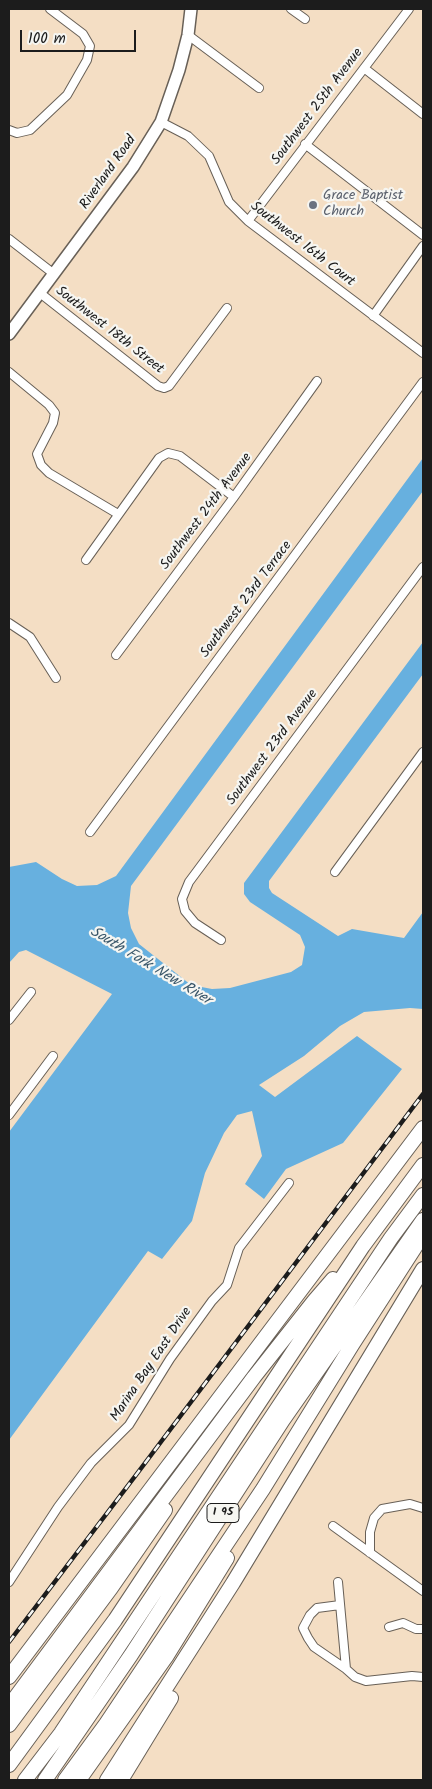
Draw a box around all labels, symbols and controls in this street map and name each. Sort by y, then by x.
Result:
scale bar [22,20,139,52]
text: 100 m [28,27,66,51]
street label: Southwest 25th Avenue [269,45,367,169]
street label: Riverland Road [77,133,141,213]
place label: Grace Baptist Church [323,189,403,222]
street label: Southwest 16th Court [246,199,358,291]
marker: Grace Baptist Church [307,199,319,211]
street label: Southwest 18th Street [51,283,167,379]
street label: Southwest 24th Avenue [158,450,256,574]
street label: Southwest 23rd Terrace [198,538,296,662]
street label: Southwest 23rd Avenue [224,687,322,809]
water label: South Fork New River [86,924,214,1010]
street label: Marina Bay East Drive [108,1305,196,1425]
road number: I 95 [207,1504,239,1522]

